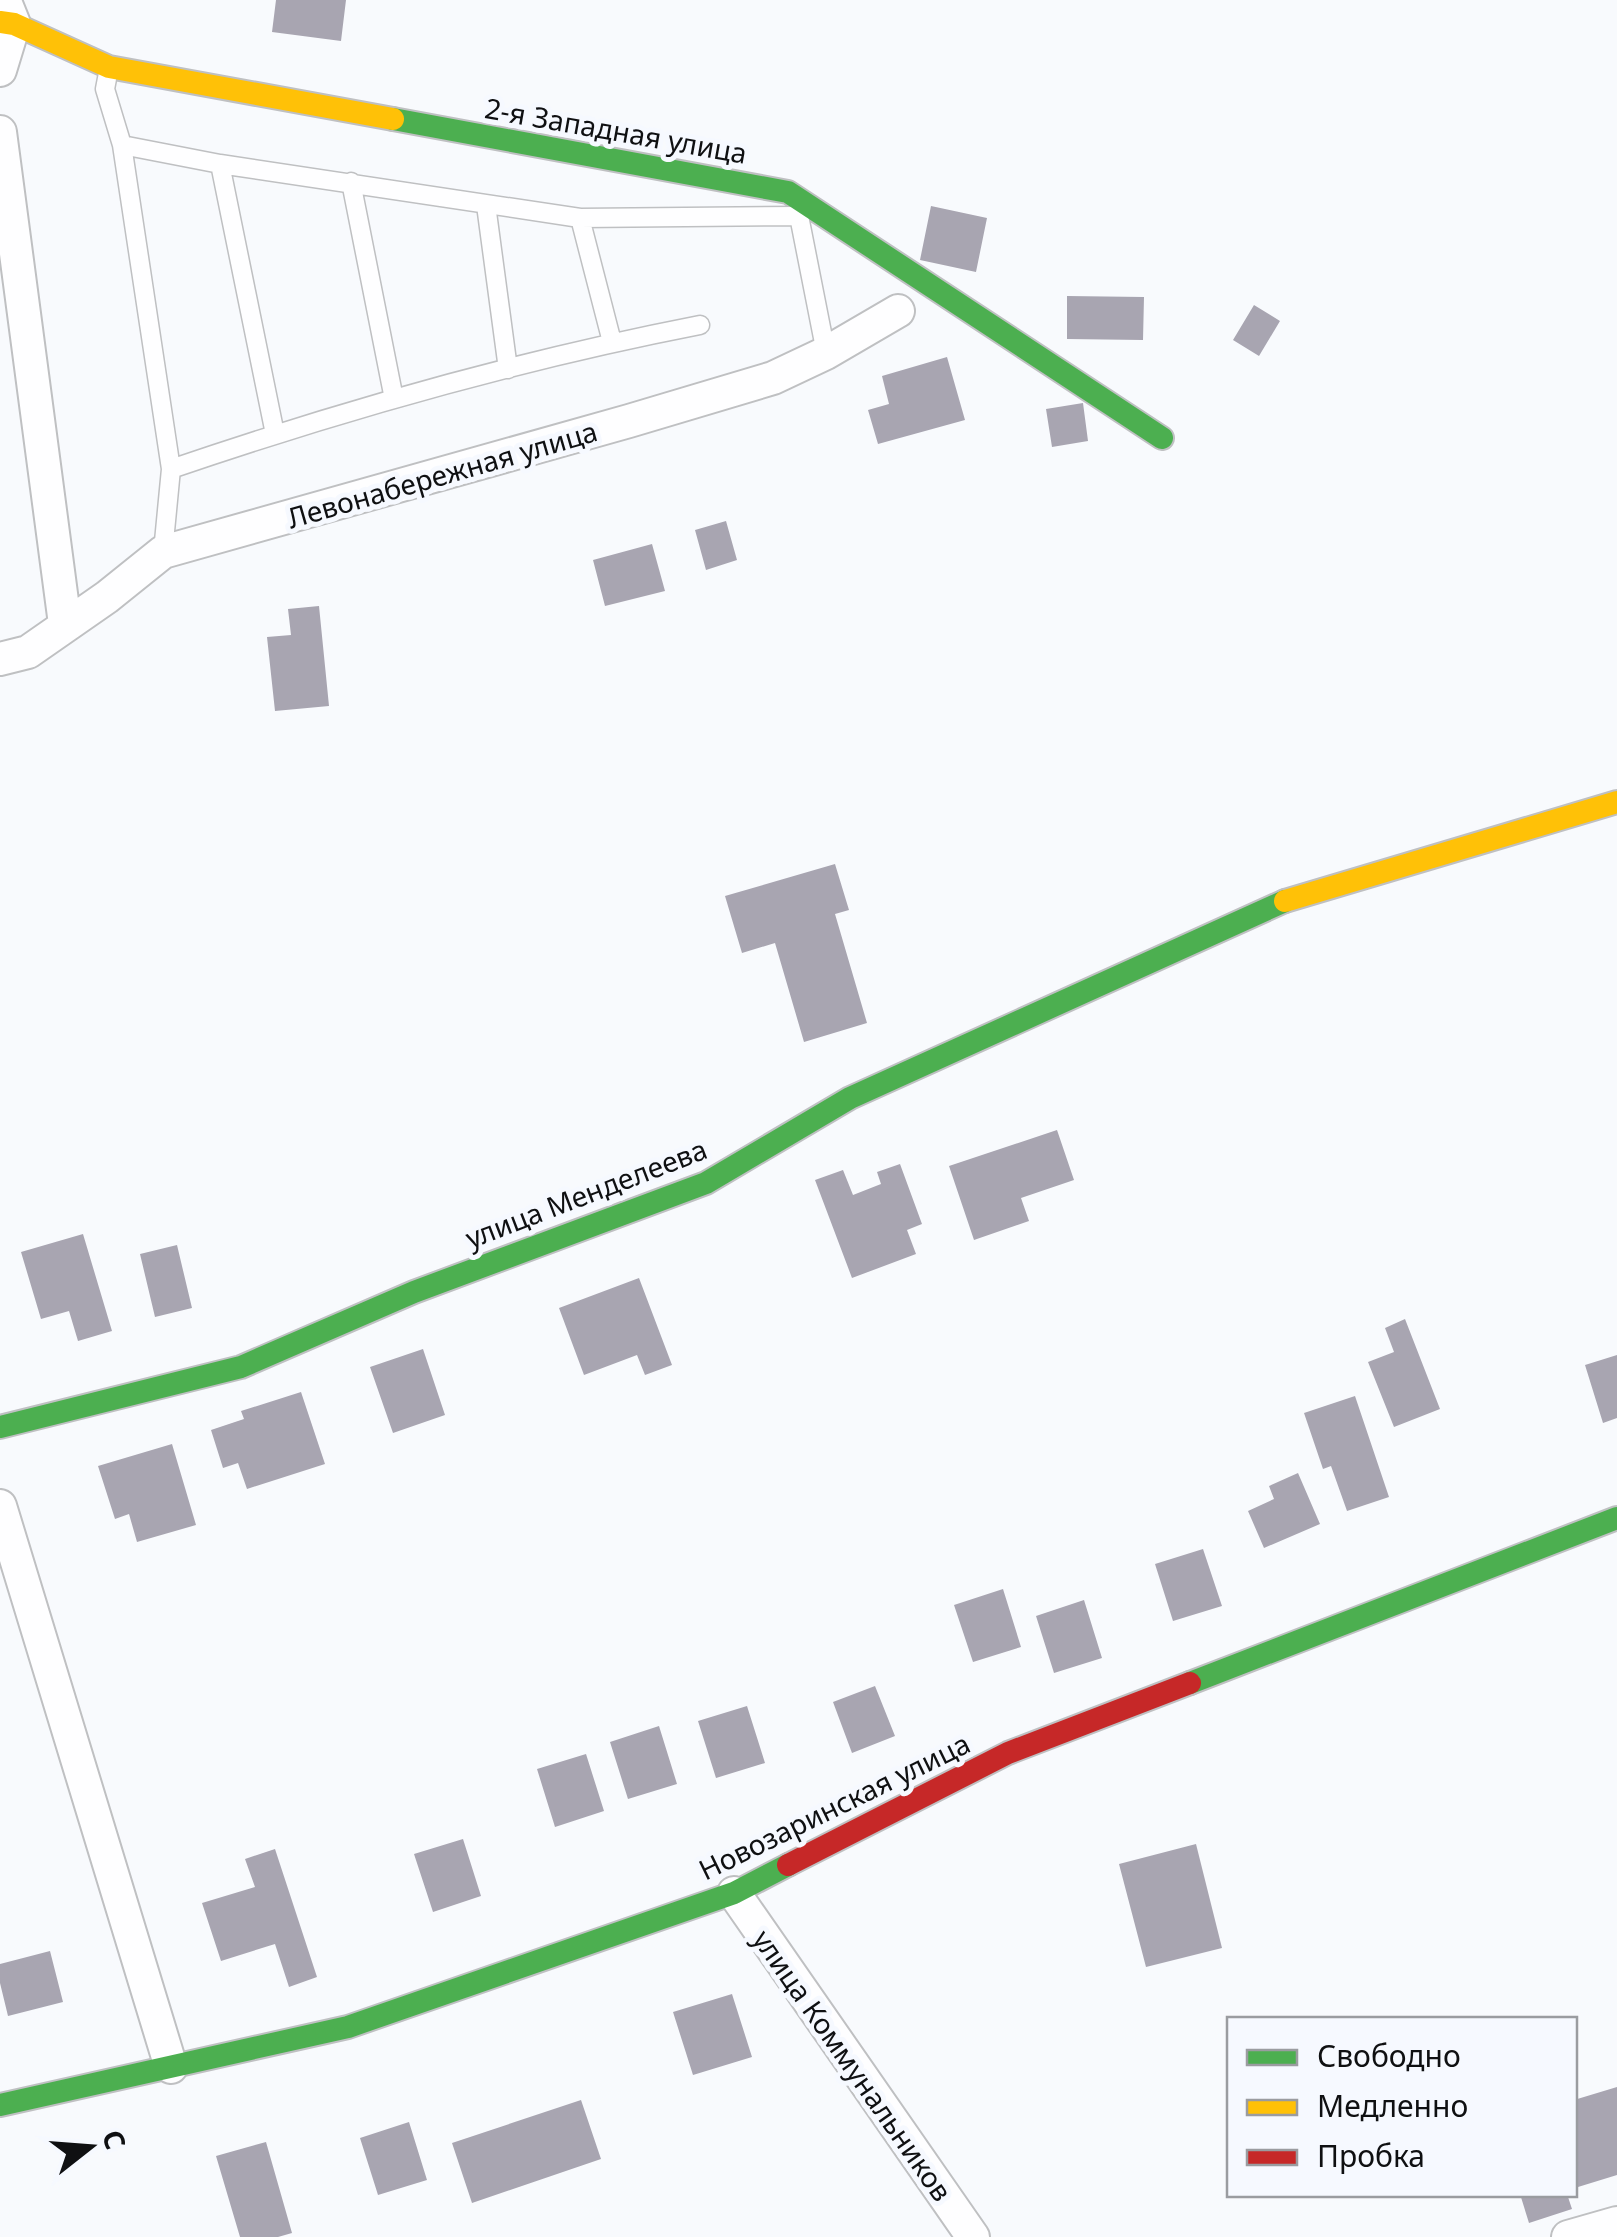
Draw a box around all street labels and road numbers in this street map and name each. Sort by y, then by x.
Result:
street label: 2-я Западная улица [482,88,750,172]
street label: Левонабережная улица [282,411,602,537]
street label: улица Менделеева [460,1129,712,1257]
street label: Новозаринская улица [692,1724,976,1888]
street label: улица Коммунальников [745,1922,961,2208]

